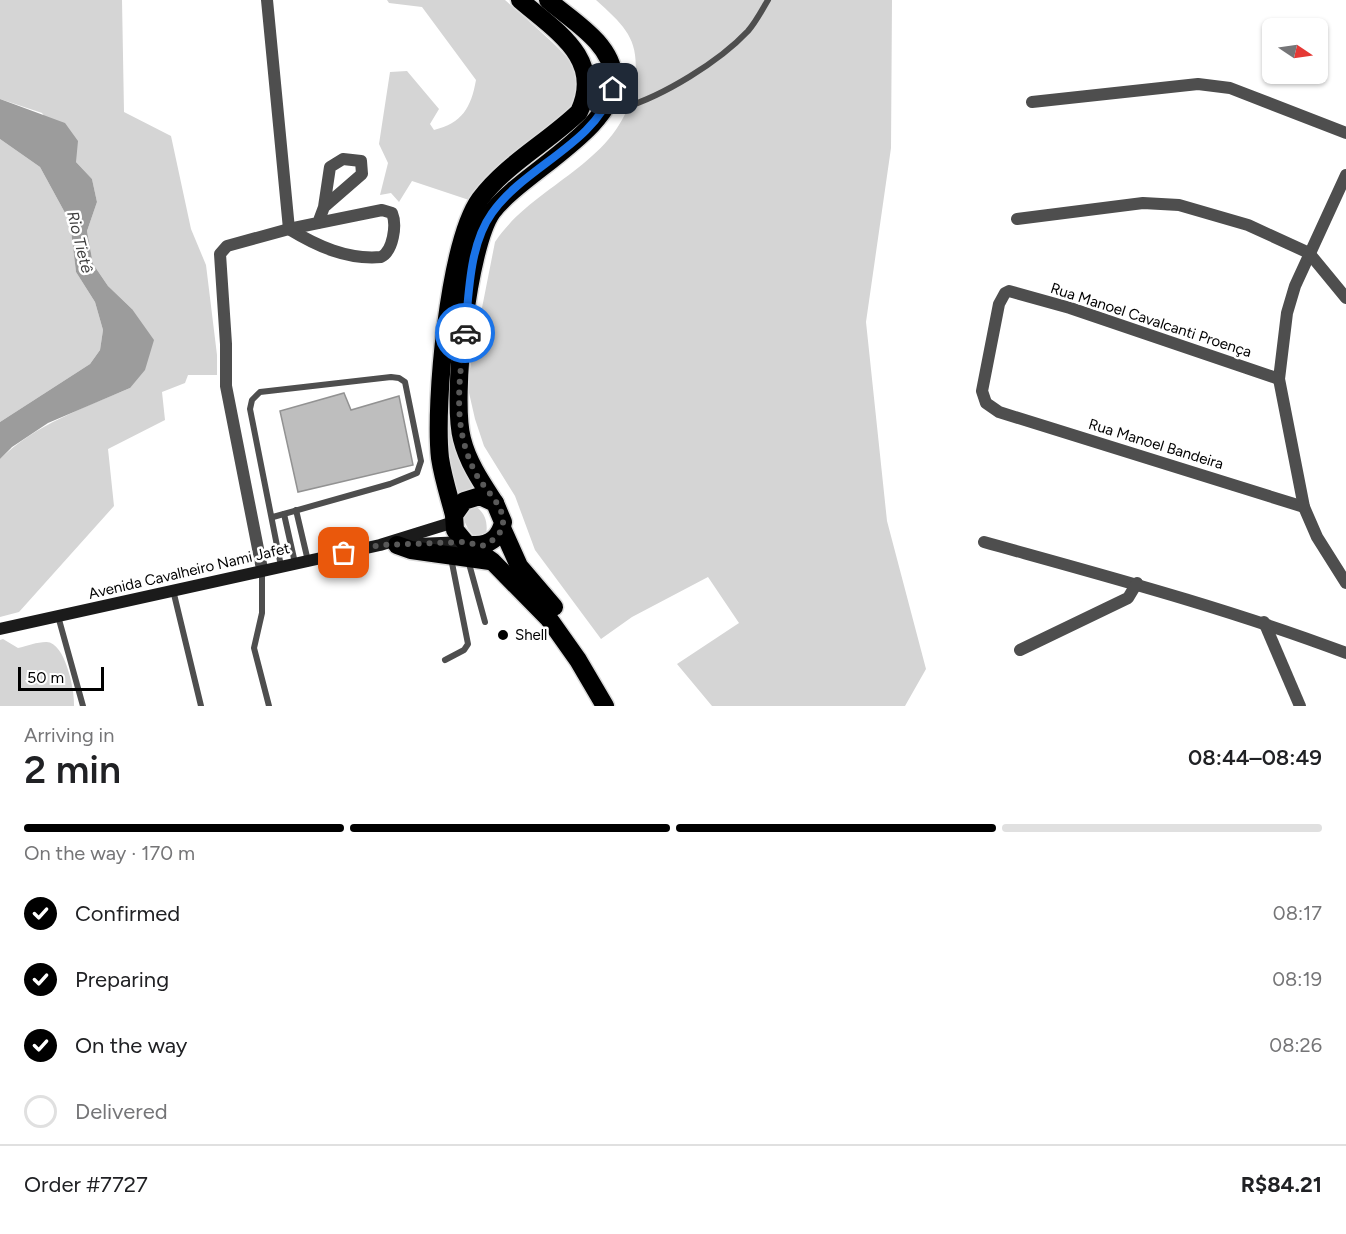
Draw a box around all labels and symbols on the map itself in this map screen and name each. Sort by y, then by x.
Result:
north arrow [1262,18,1328,84]
pin [587,63,638,114]
water label: Rio Tietê [63,209,97,275]
street label: Rua Manoel Cavalcanti Proença [1048,279,1254,361]
courier [435,303,495,363]
street label: Rua Manoel Bandeira [1086,415,1226,473]
pin [318,527,369,578]
street label: Avenida Cavalheiro Nami Jafet [87,539,292,603]
place label: Shell [515,626,547,644]
marker: Shell [496,628,510,642]
scale bar [18,664,104,692]

